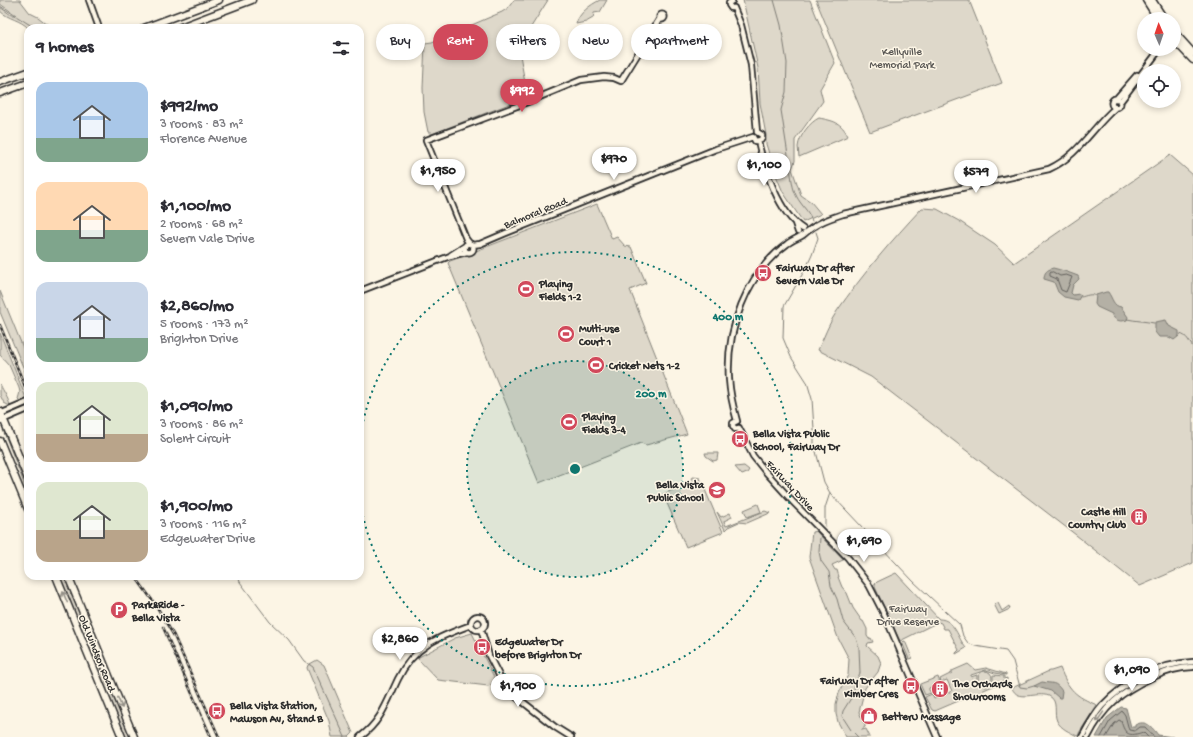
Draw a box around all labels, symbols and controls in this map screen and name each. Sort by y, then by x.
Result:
north arrow [1137,12,1181,56]
map controls [1137,12,1181,108]
chip: Buy [376,24,425,60]
chip: Rent [433,24,488,60]
chip: Filters [496,24,560,60]
chip: New [568,24,623,60]
chip: Apartment [631,24,722,60]
icon: filters [330,37,352,59]
text: 9 homes [36,38,94,58]
park label: Kellyville Memorial Park [869,47,936,72]
button: locate [1137,64,1181,108]
pin: $992 [498,79,546,113]
text: $992 [509,84,535,99]
text: $992/mo [160,97,218,117]
icon: home [68,98,116,146]
text: 3 rooms · 83 m² [160,117,244,132]
text: Florence Avenue [160,132,247,147]
pin: $970 [590,147,638,181]
text: $970 [601,152,627,167]
pin: $1,100 [731,153,797,187]
text: $1,100 [746,158,782,173]
pin: $1,950 [405,159,471,193]
pin: $579 [952,160,1000,194]
text: $1,950 [420,164,456,179]
text: $579 [963,165,989,180]
street label: Balmoral Road [502,195,570,232]
text: $1,100/mo [160,197,231,217]
icon: home [68,198,116,246]
text: 2 rooms · 68 m² [160,217,243,232]
text: Severn Vale Drive [160,232,254,247]
place label: Fairway Dr after Severn Vale Dr [775,262,855,288]
bus stop icon: Fairway Dr after Severn Vale Dr [753,263,773,283]
sports icon: Playing Fields 1-2 [516,279,536,299]
place label: Playing Fields 1-2 [538,279,582,304]
text: $2,860/mo [160,297,234,317]
icon: home [68,298,116,346]
text: 400 m [712,311,744,325]
text: 5 rooms · 173 m² [160,317,248,332]
place label: Multi-use Court 1 [578,323,621,349]
sports icon: Multi-use Court 1 [556,324,576,344]
text: Brighton Drive [160,332,238,347]
sports icon: Cricket Nets 1-2 [586,355,606,375]
place label: Cricket Nets 1-2 [608,360,681,373]
text: 200 m [636,388,667,402]
text: $1,090/mo [160,397,233,417]
icon: home [68,398,116,446]
sports icon: Playing Fields 3-4 [559,412,579,432]
place label: Playing Fields 3-4 [581,412,626,437]
text: 3 rooms · 86 m² [160,417,243,432]
place label: Bella Vista Public School, Fairway Dr [752,428,840,454]
bus stop icon: Bella Vista Public School, Fairway Dr [730,429,750,449]
text: Solent Circuit [160,432,230,447]
street label: Fairway Drive [762,458,816,514]
centre of rings [568,462,582,476]
place label: Bella Vista Public School [646,479,705,505]
school or university icon: Bella Vista Public School [707,480,727,500]
text: $1,900/mo [160,497,233,517]
icon: home [68,498,116,546]
place label: Castle Hill Country Club [1067,506,1127,532]
building icon: Castle Hill Country Club [1129,507,1149,527]
text: 3 rooms · 116 m² [160,517,247,532]
pin: $1,690 [831,529,897,563]
text: Edgewater Drive [160,532,255,547]
text: $1,690 [846,534,882,549]
one-way arrow [60,592,68,604]
parking icon: Park&Ride - Bella Vista [109,600,129,620]
place label: Park&Ride - Bella Vista [131,600,185,625]
park label: Fairway Drive Reserve [876,604,939,629]
street label: Old Windsor Road [75,614,118,695]
pin: $2,860 [367,627,433,661]
text: $2,860 [381,632,419,647]
place label: Edgewater Dr before Brighton Dr [494,636,582,663]
bus stop icon: Edgewater Dr before Brighton Dr [472,637,492,657]
pin: $1,090 [1099,658,1165,692]
text: $1,090 [1114,663,1150,678]
pin: $1,900 [485,674,551,708]
place label: Fairway Dr after Kimber Cres [819,675,899,701]
bus stop icon: Fairway Dr after Kimber Cres [901,676,921,696]
text: $1,900 [500,679,536,694]
building icon: The Orchards Showrooms [930,679,950,699]
place label: The Orchards Showrooms [952,679,1013,704]
one-way arrow [117,696,125,708]
place label: Bella Vista Station, Mawson Av, Stand B [229,700,324,726]
bus stop icon: Bella Vista Station, Mawson Av, Stand B [207,701,227,721]
shop icon: BetterU Massage [859,706,879,726]
place label: BetterU Massage [881,711,962,725]
one-way arrow [1096,712,1104,723]

